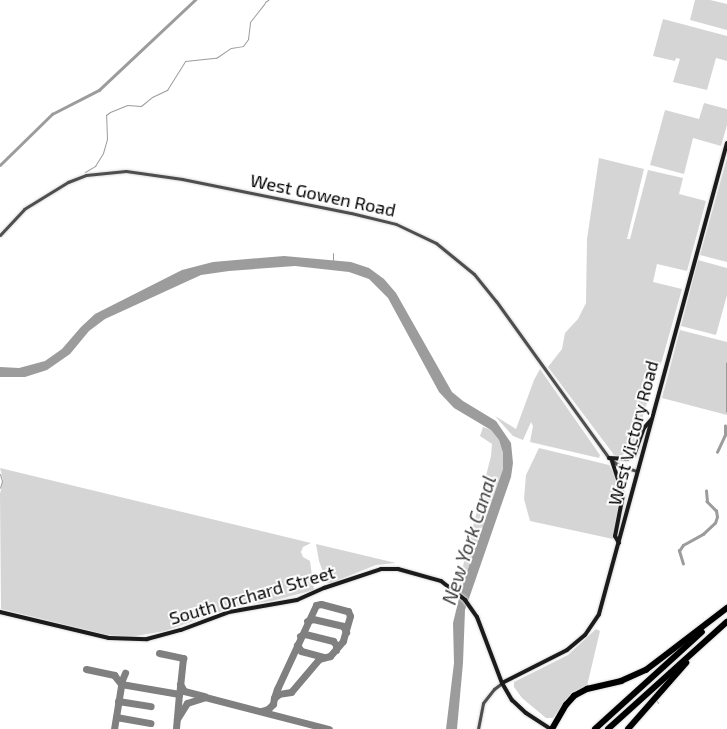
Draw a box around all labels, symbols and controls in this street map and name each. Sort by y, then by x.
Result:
street label: West Gowen Road [248,169,398,221]
street label: West Victory Road [603,358,663,508]
water label: New York Canal [437,472,501,608]
street label: South Orchard Street [167,561,337,629]

